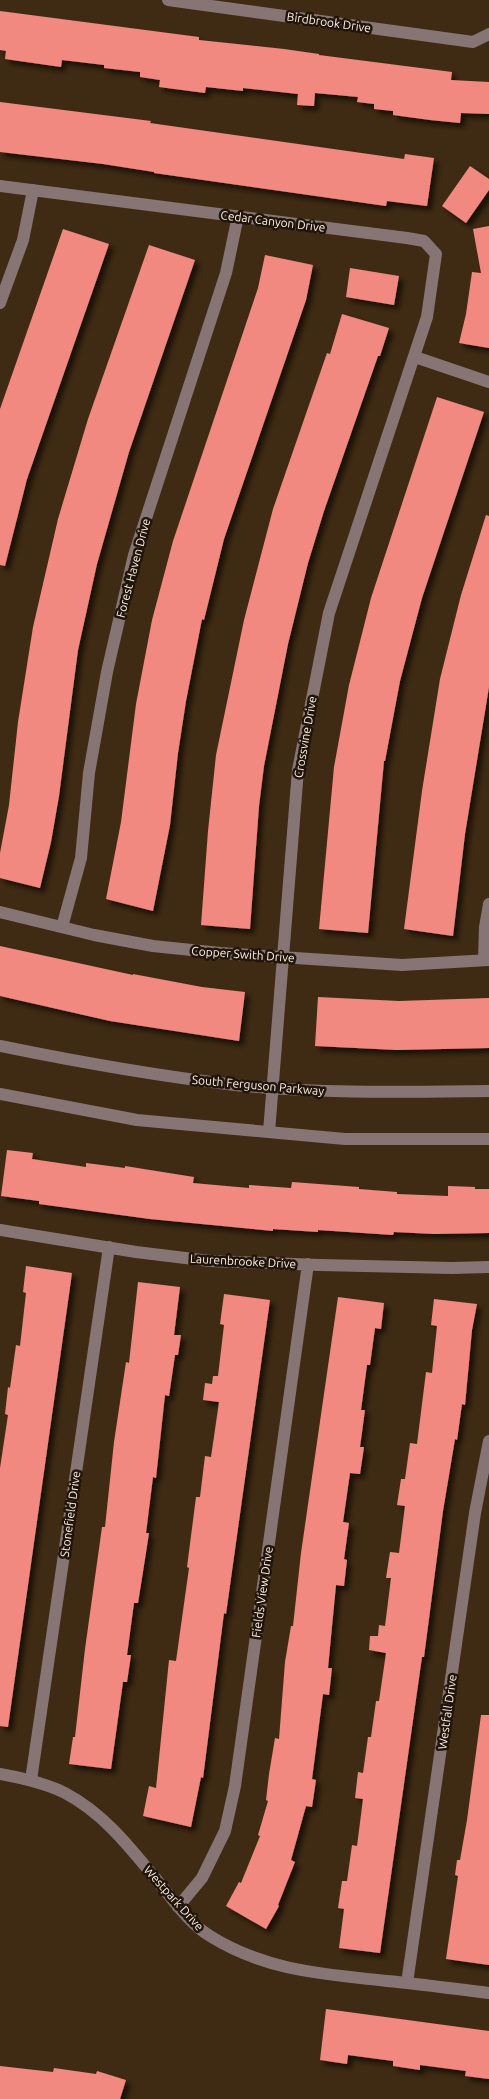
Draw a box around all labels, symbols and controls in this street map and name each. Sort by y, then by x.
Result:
street label: Birdbrook Drive [286,10,372,34]
street label: Cedar Canyon Drive [220,208,326,234]
street label: Forest Haven Drive [114,517,152,619]
street label: Crossvine Drive [291,695,319,779]
street label: Copper Swith Drive [191,944,295,964]
street label: South Ferguson Parkway [191,1073,325,1097]
street label: Laurenbrooke Drive [190,1252,296,1270]
street label: Stonefield Drive [58,1470,82,1558]
street label: Fields View Drive [249,1546,275,1638]
street label: Westfall Drive [435,1674,459,1750]
street label: Westpark Drive [142,1863,206,1933]

